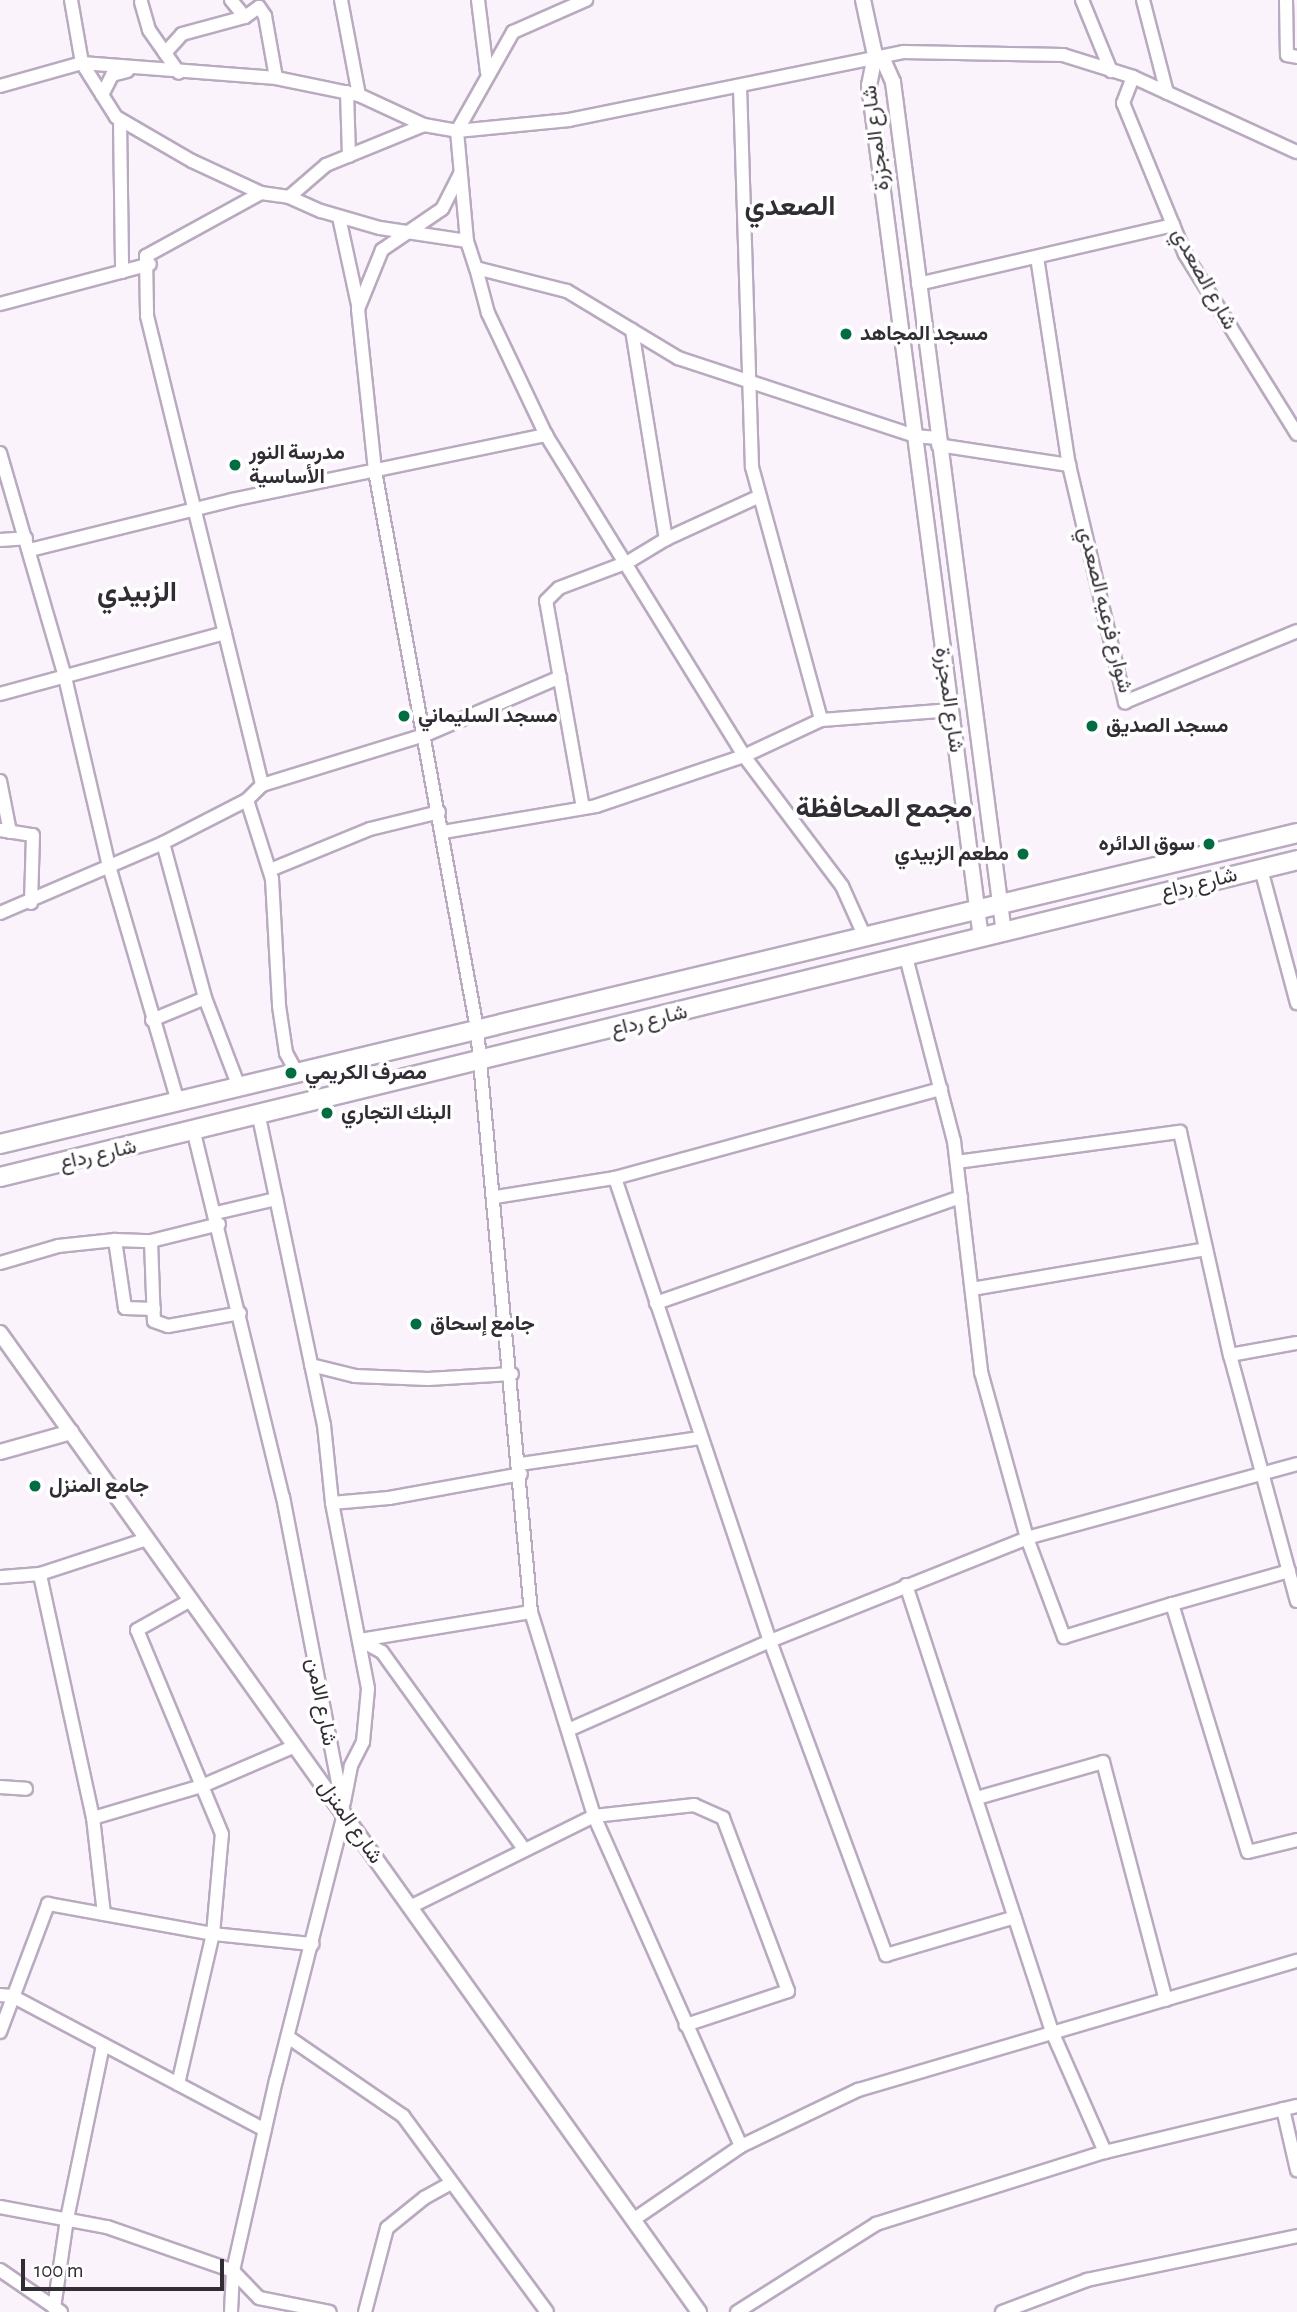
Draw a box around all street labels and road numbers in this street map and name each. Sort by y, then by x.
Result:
street label: شارع المجزرة [857,84,895,192]
street label: شارع الصعدي [1166,224,1242,334]
street label: شوارع فرعيه الصعدي [1072,524,1138,696]
street label: شارع المجزرة [929,646,969,754]
street label: شارع رداع [1158,862,1240,906]
street label: شارع رداع [608,999,690,1043]
street label: شارع رداع [57,1134,139,1176]
street label: شارع الامن [300,1656,342,1748]
street label: شارع المنزل [312,1775,388,1869]

